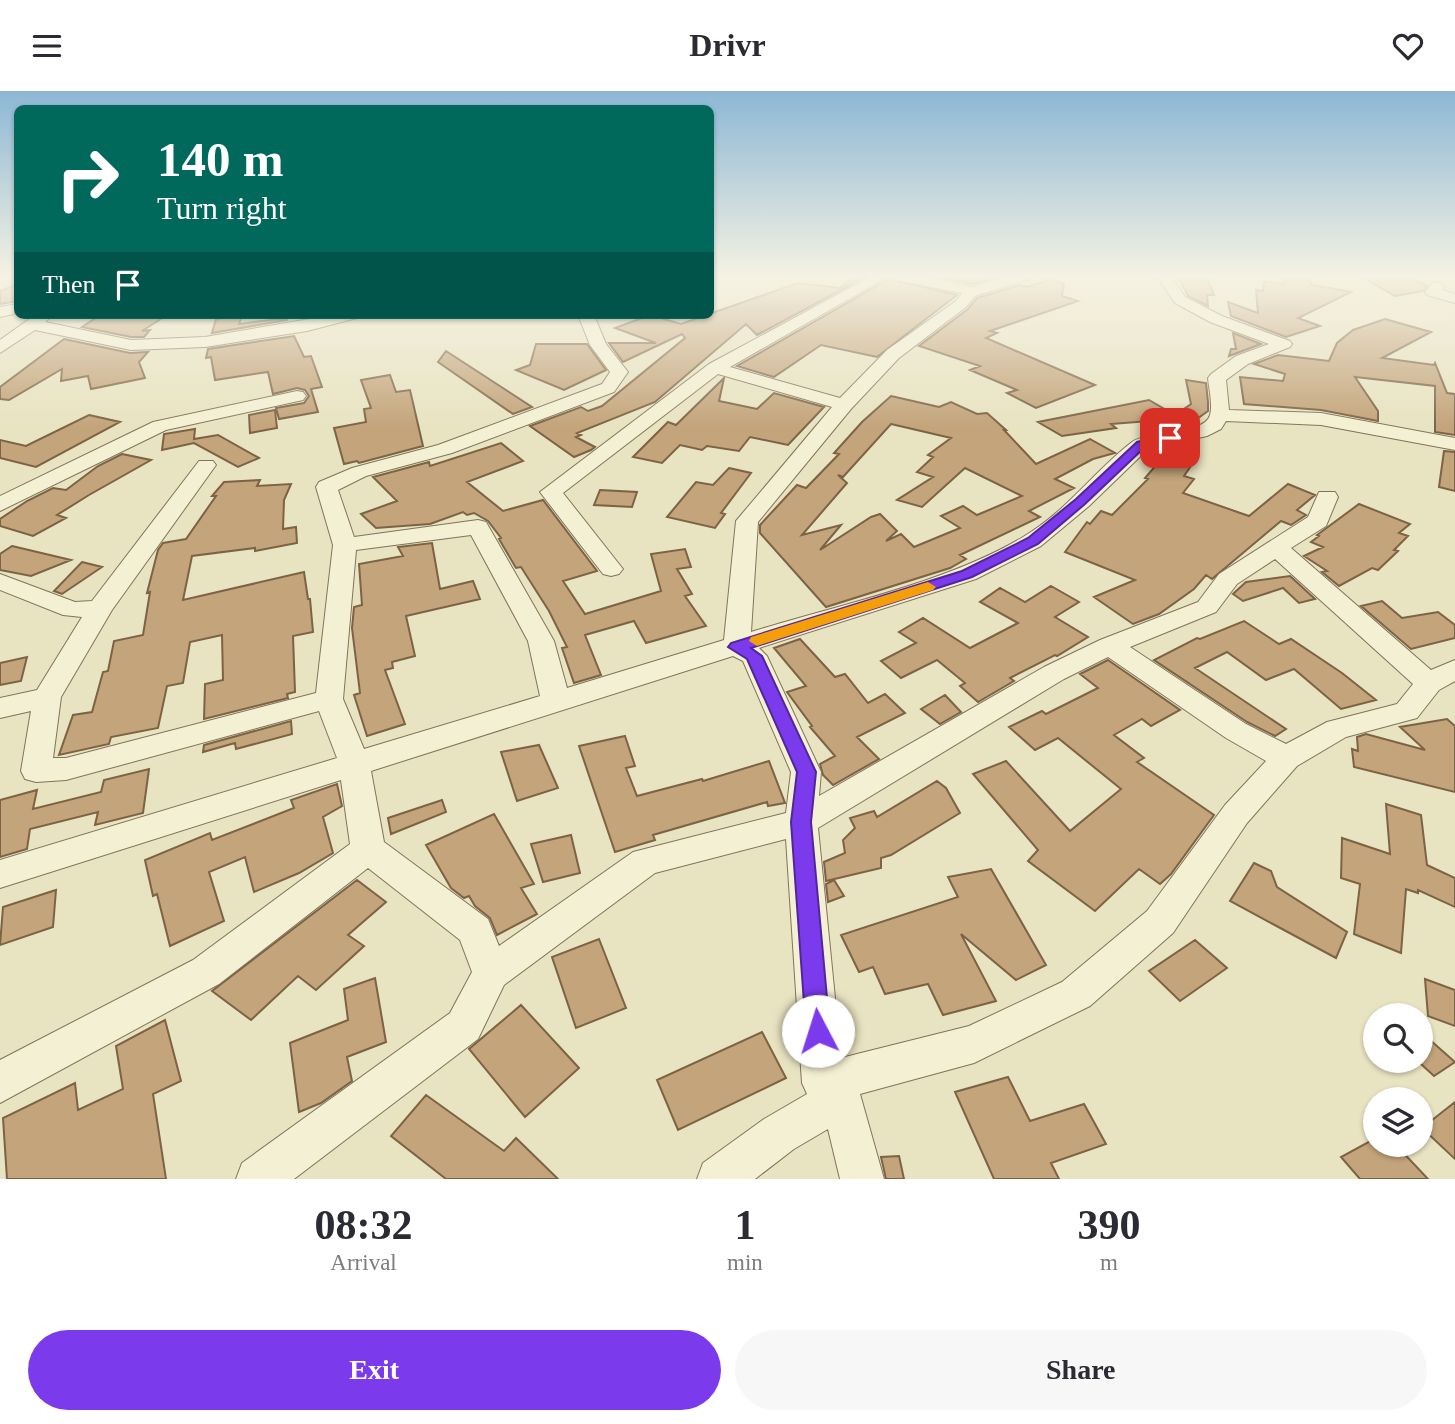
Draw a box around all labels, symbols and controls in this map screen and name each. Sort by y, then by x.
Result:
icon: menu [28,27,66,65]
text: Drivr [689,27,766,63]
icon: heart [1389,27,1427,65]
text: 140 m [157,132,284,187]
icon: right [42,133,133,224]
text: Turn right [157,190,287,226]
icon: arrive [109,266,147,304]
text: Then [42,270,95,299]
pin [1140,408,1200,468]
icon: arrive [1151,419,1189,457]
position arrow [781,994,855,1068]
map controls [1363,1003,1433,1157]
button: search [1363,1003,1433,1073]
button: layers [1363,1087,1433,1157]
text: 08:32 [315,1202,413,1248]
text: 1 [734,1202,755,1248]
text: 390 [1077,1202,1140,1248]
text: Arrival [330,1250,397,1275]
text: min [727,1250,763,1275]
text: m [1100,1250,1118,1275]
button: Exit [28,1330,721,1410]
button: Share [735,1330,1427,1410]

